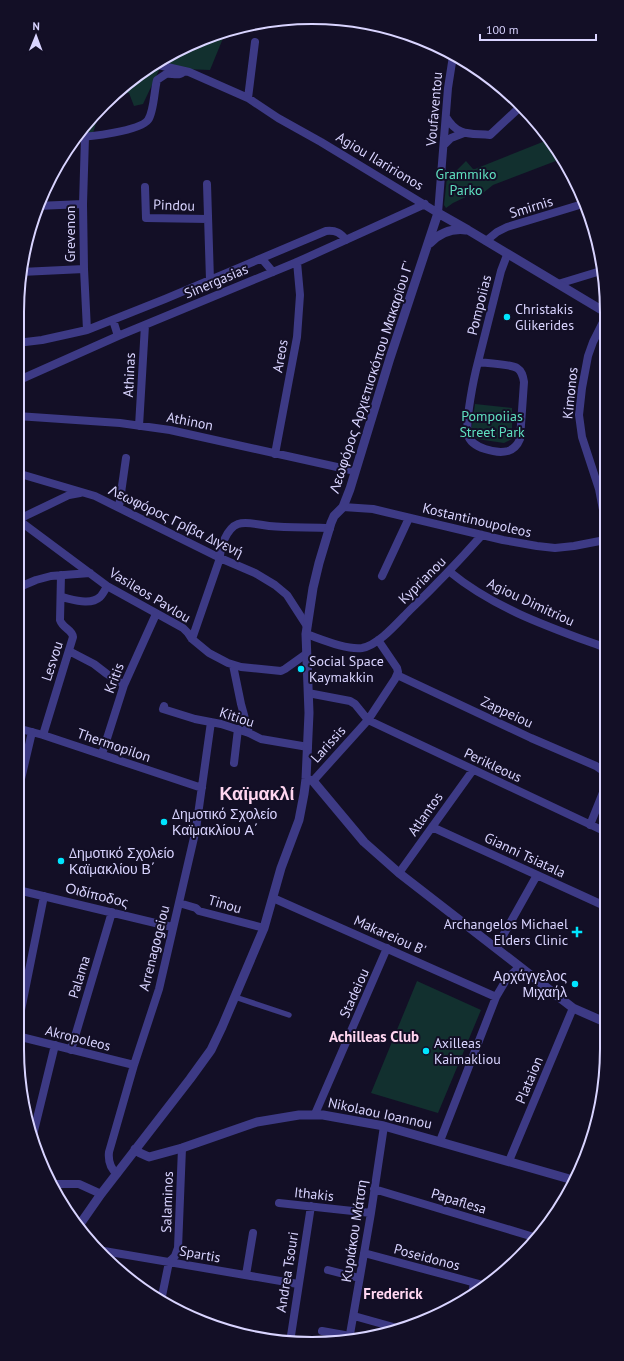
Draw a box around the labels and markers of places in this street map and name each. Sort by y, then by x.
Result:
place label: Christakis Glikerides [515,300,574,334]
marker: Christakis Glikerides [502,312,512,322]
place label: Social Space Kaymakkin [309,652,384,686]
marker: Social Space Kaymakkin [296,664,306,674]
place label: Δημοτικό Σχολείο Καϊμακλίου Α΄ [172,805,278,839]
marker: Δημοτικό Σχολείο Καϊμακλίου Α΄ [159,817,169,827]
place label: Δημοτικό Σχολείο Καϊμακλίου Β΄ [69,844,175,878]
marker: Δημοτικό Σχολείο Καϊμακλίου Β΄ [56,856,66,866]
place label: Archangelos Michael Elders Clinic [444,915,568,949]
marker: Archangelos Michael Elders Clinic [571,926,583,938]
place label: Αρχάγγελος Μιχαήλ [493,967,567,1001]
marker: Αρχάγγελος Μιχαήλ [570,979,580,989]
place label: Axilleas Kaimakliou [434,1034,501,1068]
marker: Axilleas Kaimakliou [421,1046,431,1056]

